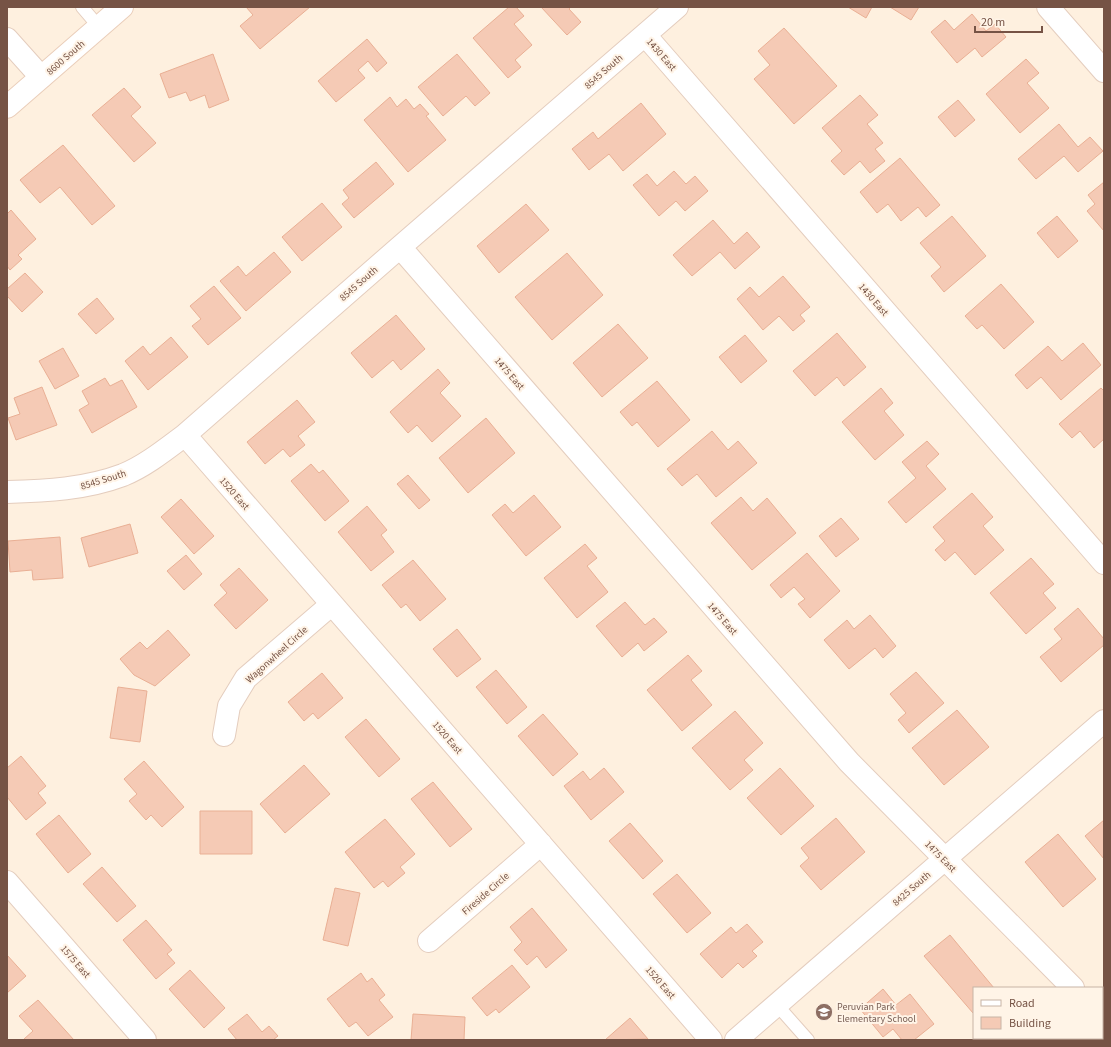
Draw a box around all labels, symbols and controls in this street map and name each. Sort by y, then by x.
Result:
scale bar [975,8,1042,34]
text: 20 m [981,14,1005,31]
street label: 1430 East [643,35,680,75]
street label: 8600 South [43,37,88,78]
street label: 8545 South [581,51,626,92]
street label: 8545 South [336,263,381,304]
street label: 1430 East [855,280,892,320]
street label: 1475 East [491,354,528,394]
street label: 8545 South [79,466,128,494]
street label: 1520 East [216,474,253,514]
street label: 1475 East [704,599,741,639]
street label: Wagonwheel Circle [243,623,311,686]
street label: 1520 East [429,718,466,758]
street label: 1475 East [921,838,960,876]
street label: 8425 South [889,868,934,909]
street label: Fireside Circle [459,869,512,918]
street label: 1575 East [57,942,94,982]
street label: 1520 East [642,963,679,1003]
legend [973,987,1103,1039]
text: Road [1009,995,1035,1012]
place label: Peruvian Park Elementary School [837,1000,916,1026]
school or university icon: Peruvian Park Elementary School [814,1002,834,1022]
text: Building [1009,1015,1051,1032]

